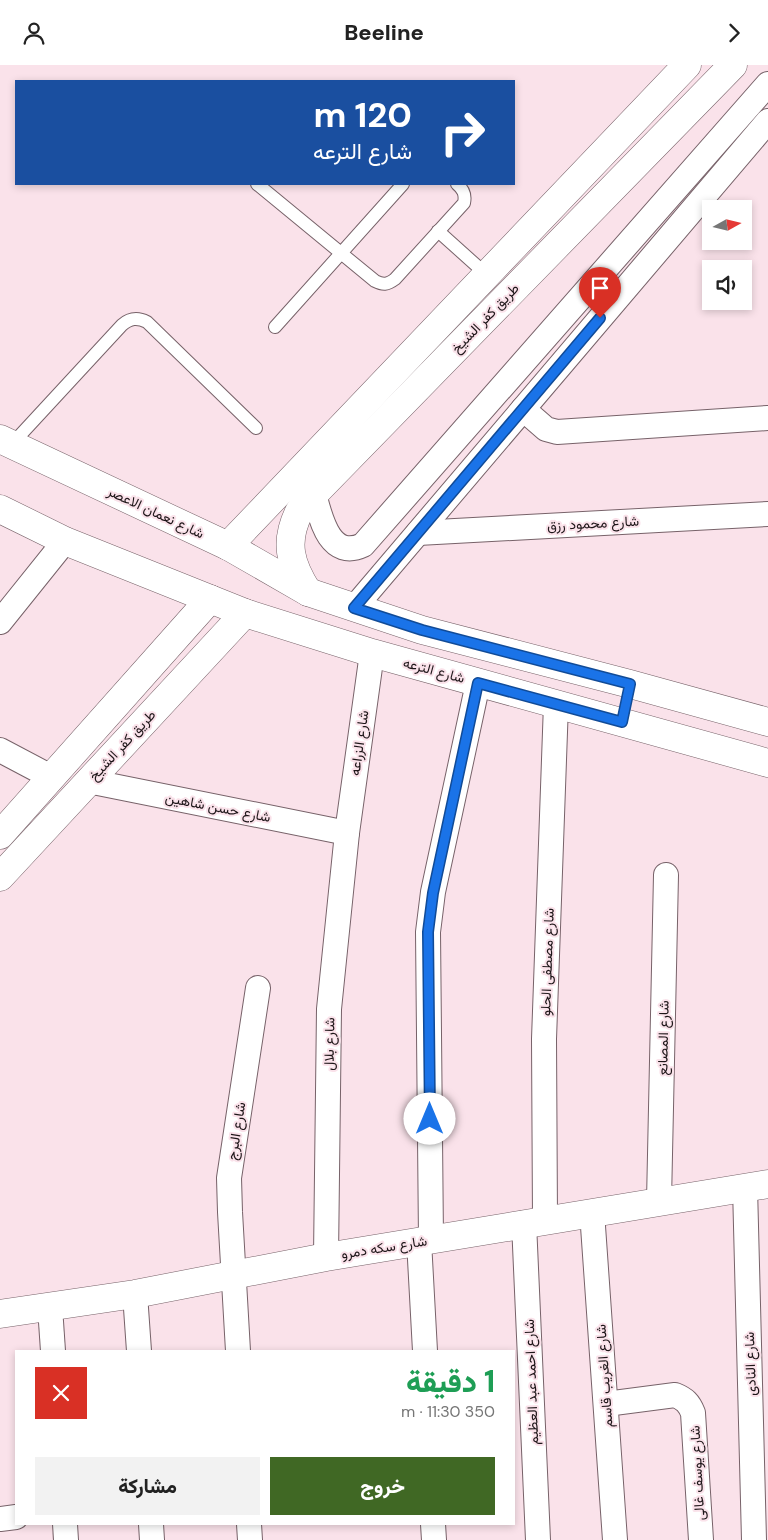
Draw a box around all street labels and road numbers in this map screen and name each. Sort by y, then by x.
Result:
street label: طريق كفر الشيخ [447,279,524,358]
street label: شارع نعمان الاعصر [103,481,207,544]
street label: شارع محمود رزق [546,512,640,536]
street label: شارع الترعه [401,653,467,689]
street label: طريق كفر الشيخ [85,706,161,786]
street label: شارع الزراعه [345,709,374,777]
street label: شارع حسن شاهين [163,788,272,828]
street label: شارع مصطفى الحلو [536,908,560,1016]
street label: شارع المصانع [653,1000,675,1076]
street label: شارع بلال [320,1017,340,1071]
street label: شارع البرج [223,1101,251,1162]
street label: شارع سكه دمرو [340,1231,429,1265]
street label: شارع احمد عبد العظيم [520,1319,544,1445]
street label: شارع الغريب قاسم [591,1324,619,1428]
street label: شارع النادى [740,1332,762,1396]
street label: شارع يوسف غالى [686,1425,710,1521]

